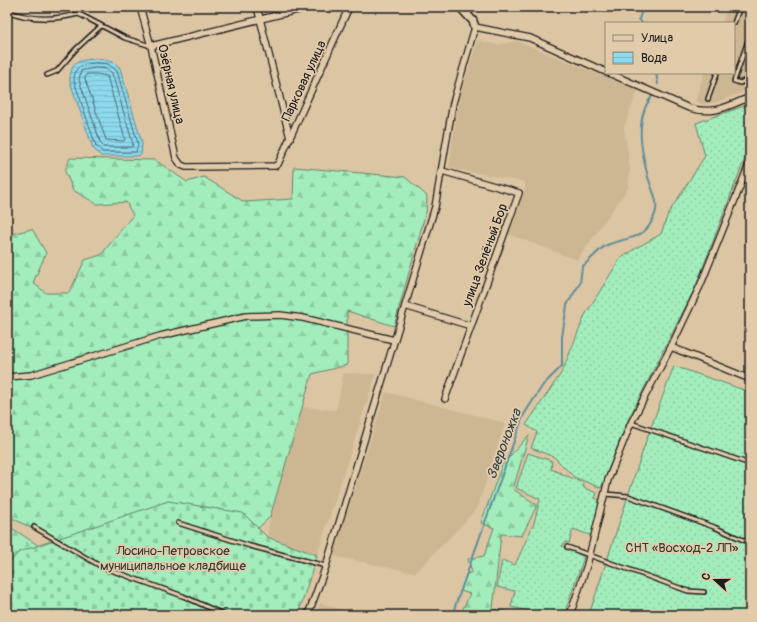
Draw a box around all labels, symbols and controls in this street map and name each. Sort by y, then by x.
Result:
legend [605,22,735,74]
text: Улица [641,31,673,46]
street label: Парковая улица [278,38,330,124]
street label: Озёрная улица [154,42,188,126]
text: Вода [641,51,667,66]
street label: улица Зелёный Бор [459,201,511,309]
water label: Звероножка [483,405,526,481]
park label: СНТ «Восход-2 ЛП» [626,540,739,556]
park label: Лосино-Петровское муниципальное кладбище [100,543,247,574]
north arrow [695,560,735,600]
text: С [699,571,713,582]

